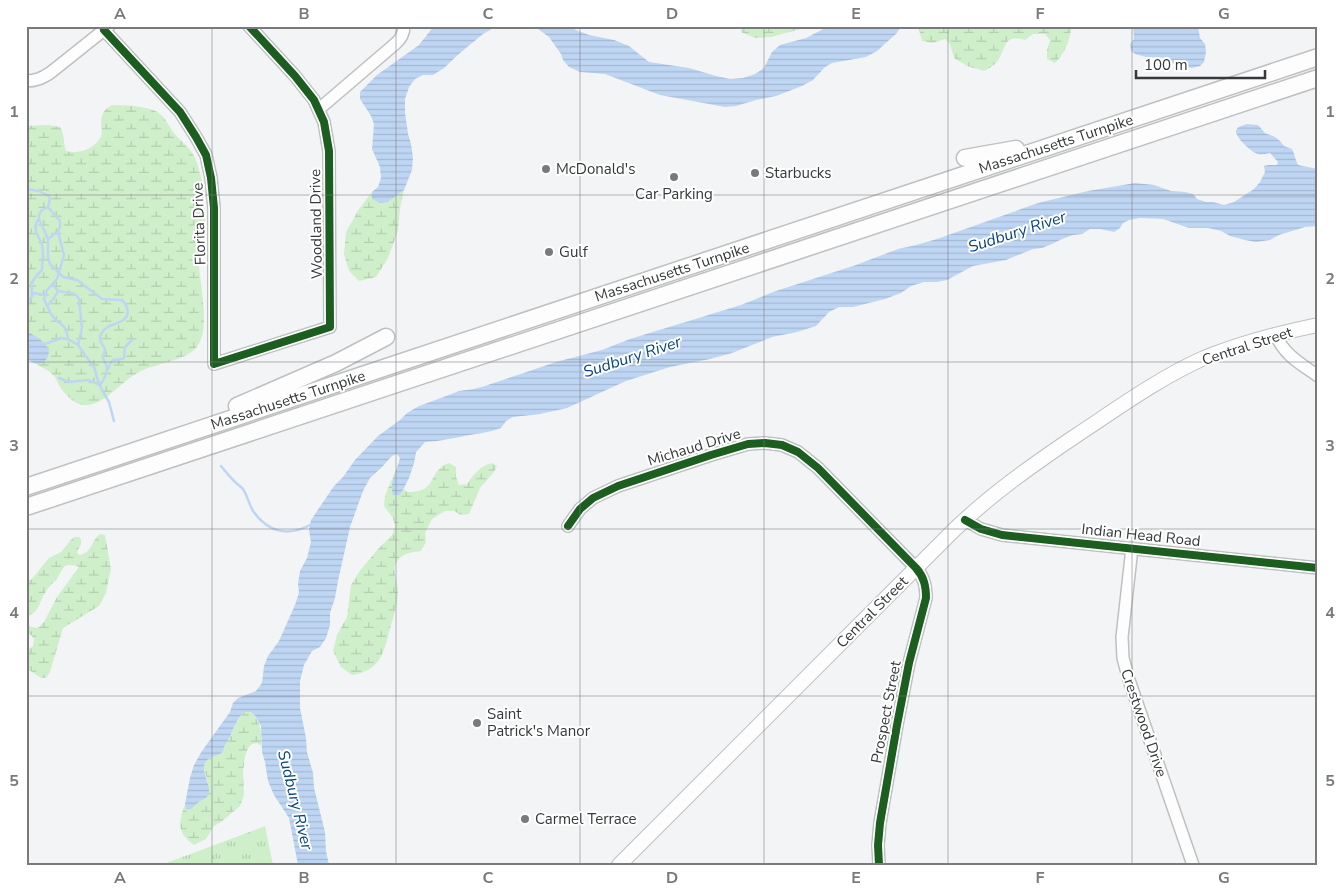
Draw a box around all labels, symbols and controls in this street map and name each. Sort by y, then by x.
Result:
text: A [114,3,126,25]
text: B [298,3,310,25]
text: C [483,3,494,25]
text: D [666,3,678,25]
text: E [851,3,861,25]
text: F [1036,3,1045,25]
text: G [1218,3,1230,25]
scale bar [1136,48,1265,80]
text: 100 m [1144,55,1188,75]
text: 1 [9,101,19,123]
text: 1 [1325,101,1335,123]
street label: Massachusetts Turnpike [976,110,1136,178]
place label: McDonald's [556,159,635,179]
marker: McDonald's [540,163,552,175]
place label: Starbucks [765,163,831,183]
marker: Starbucks [749,167,761,179]
street label: Woodland Drive [305,169,327,279]
marker: Car Parking [668,171,680,183]
street label: Florita Drive [188,182,210,266]
place label: Car Parking [635,184,713,204]
water label: Sudbury River [965,205,1070,258]
street label: Massachusetts Turnpike [592,238,752,306]
place label: Gulf [559,242,589,262]
marker: Gulf [543,246,555,258]
text: 2 [9,268,19,290]
text: 2 [1325,268,1335,290]
street label: Central Street [1199,322,1295,370]
water label: Sudbury River [580,330,685,383]
street label: Massachusetts Turnpike [208,366,368,434]
street label: Michaud Drive [645,423,743,471]
text: 3 [9,435,19,457]
text: 3 [1325,435,1335,457]
street label: Indian Head Road [1080,519,1202,551]
street label: Central Street [832,571,913,652]
text: 4 [9,602,19,624]
text: 4 [1325,602,1335,624]
street label: Prospect Street [866,658,906,765]
street label: Crestwood Drive [1116,666,1172,780]
place label: Saint Patrick's Manor [487,704,591,741]
marker: Saint Patrick's Manor [471,717,483,729]
water label: Sudbury River [272,748,318,853]
text: 5 [9,770,19,792]
text: 5 [1325,770,1335,792]
place label: Carmel Terrace [535,809,637,829]
marker: Carmel Terrace [519,813,531,825]
text: A [114,867,126,889]
text: B [298,867,310,889]
text: C [483,867,494,889]
text: D [666,867,678,889]
text: E [851,867,861,889]
text: F [1036,867,1045,889]
text: G [1218,867,1230,889]

